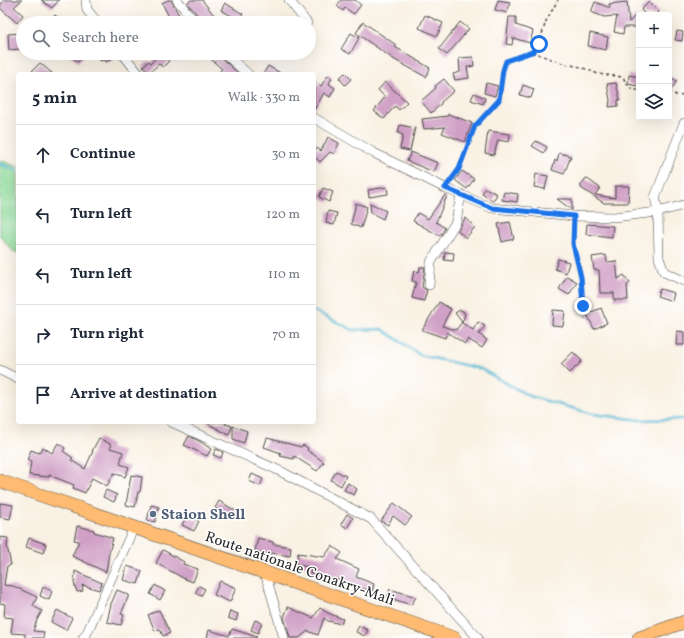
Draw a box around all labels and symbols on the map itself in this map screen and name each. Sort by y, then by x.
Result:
route start [530,35,548,53]
route end [574,297,592,315]
place label: Staion Shell [161,505,245,526]
marker: Staion Shell [148,509,158,519]
street label: Route nationale Conakry-Mali [202,527,397,612]

